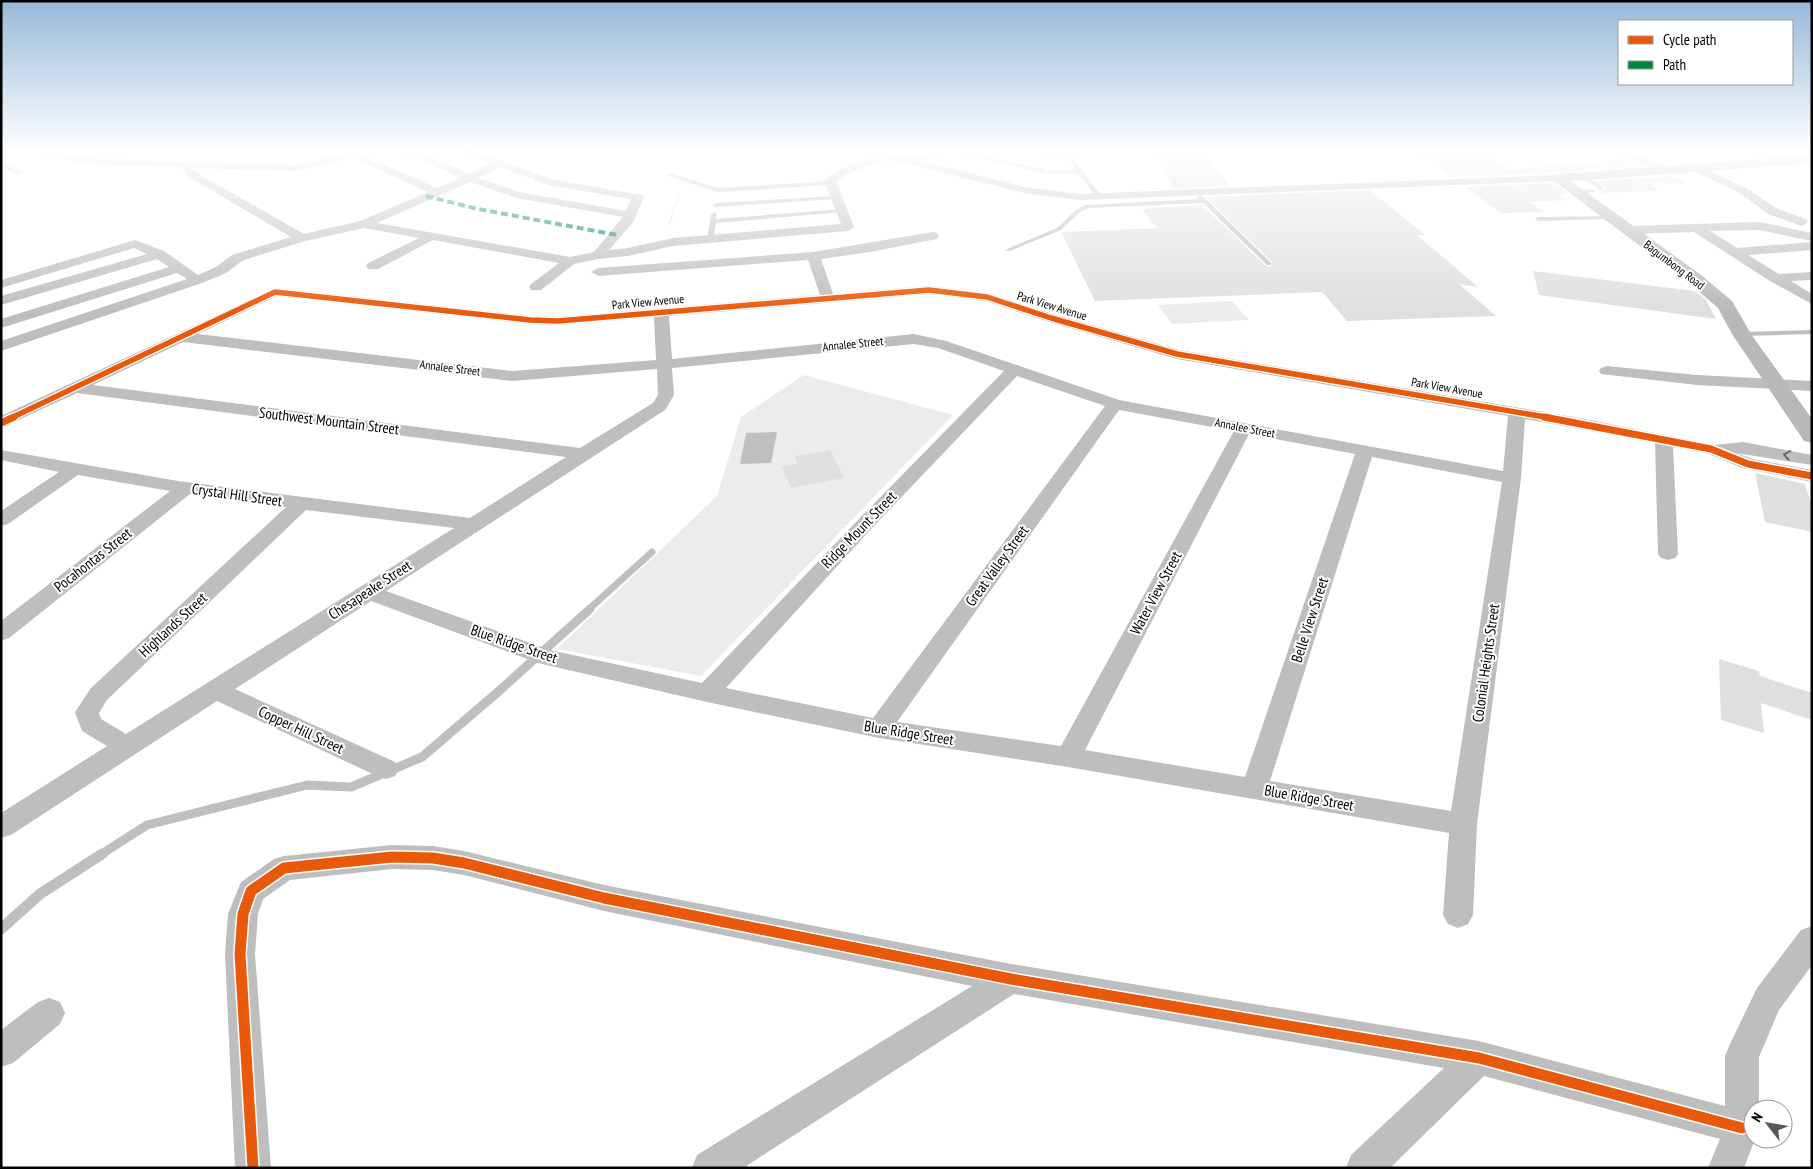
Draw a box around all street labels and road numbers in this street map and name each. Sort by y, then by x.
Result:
street label: Bagumbong Road [1641,237,1708,292]
street label: Park View Avenue [1015,288,1089,323]
street label: Park View Avenue [611,291,685,312]
street label: Annalee Street [822,333,885,354]
street label: Annalee Street [419,356,482,379]
street label: Park View Avenue [1410,374,1484,401]
street label: Southwest Mountain Street [258,402,400,439]
street label: Annalee Street [1214,414,1277,441]
street label: Crystal Hill Street [191,479,283,510]
street label: Ridge Mount Street [817,487,900,572]
street label: Great Valley Street [961,522,1032,610]
street label: Pocahontas Street [50,523,135,596]
street label: Water View Street [1126,548,1185,638]
street label: Chesapeake Street [324,556,415,624]
street label: Belle View Street [1287,575,1332,665]
street label: Highlands Street [135,588,211,661]
street label: Colonial Heights Street [1468,602,1503,723]
street label: Blue Ridge Street [468,620,560,667]
street label: Copper Hill Street [256,701,347,758]
street label: Blue Ridge Street [863,716,955,749]
street label: Blue Ridge Street [1263,780,1355,815]

